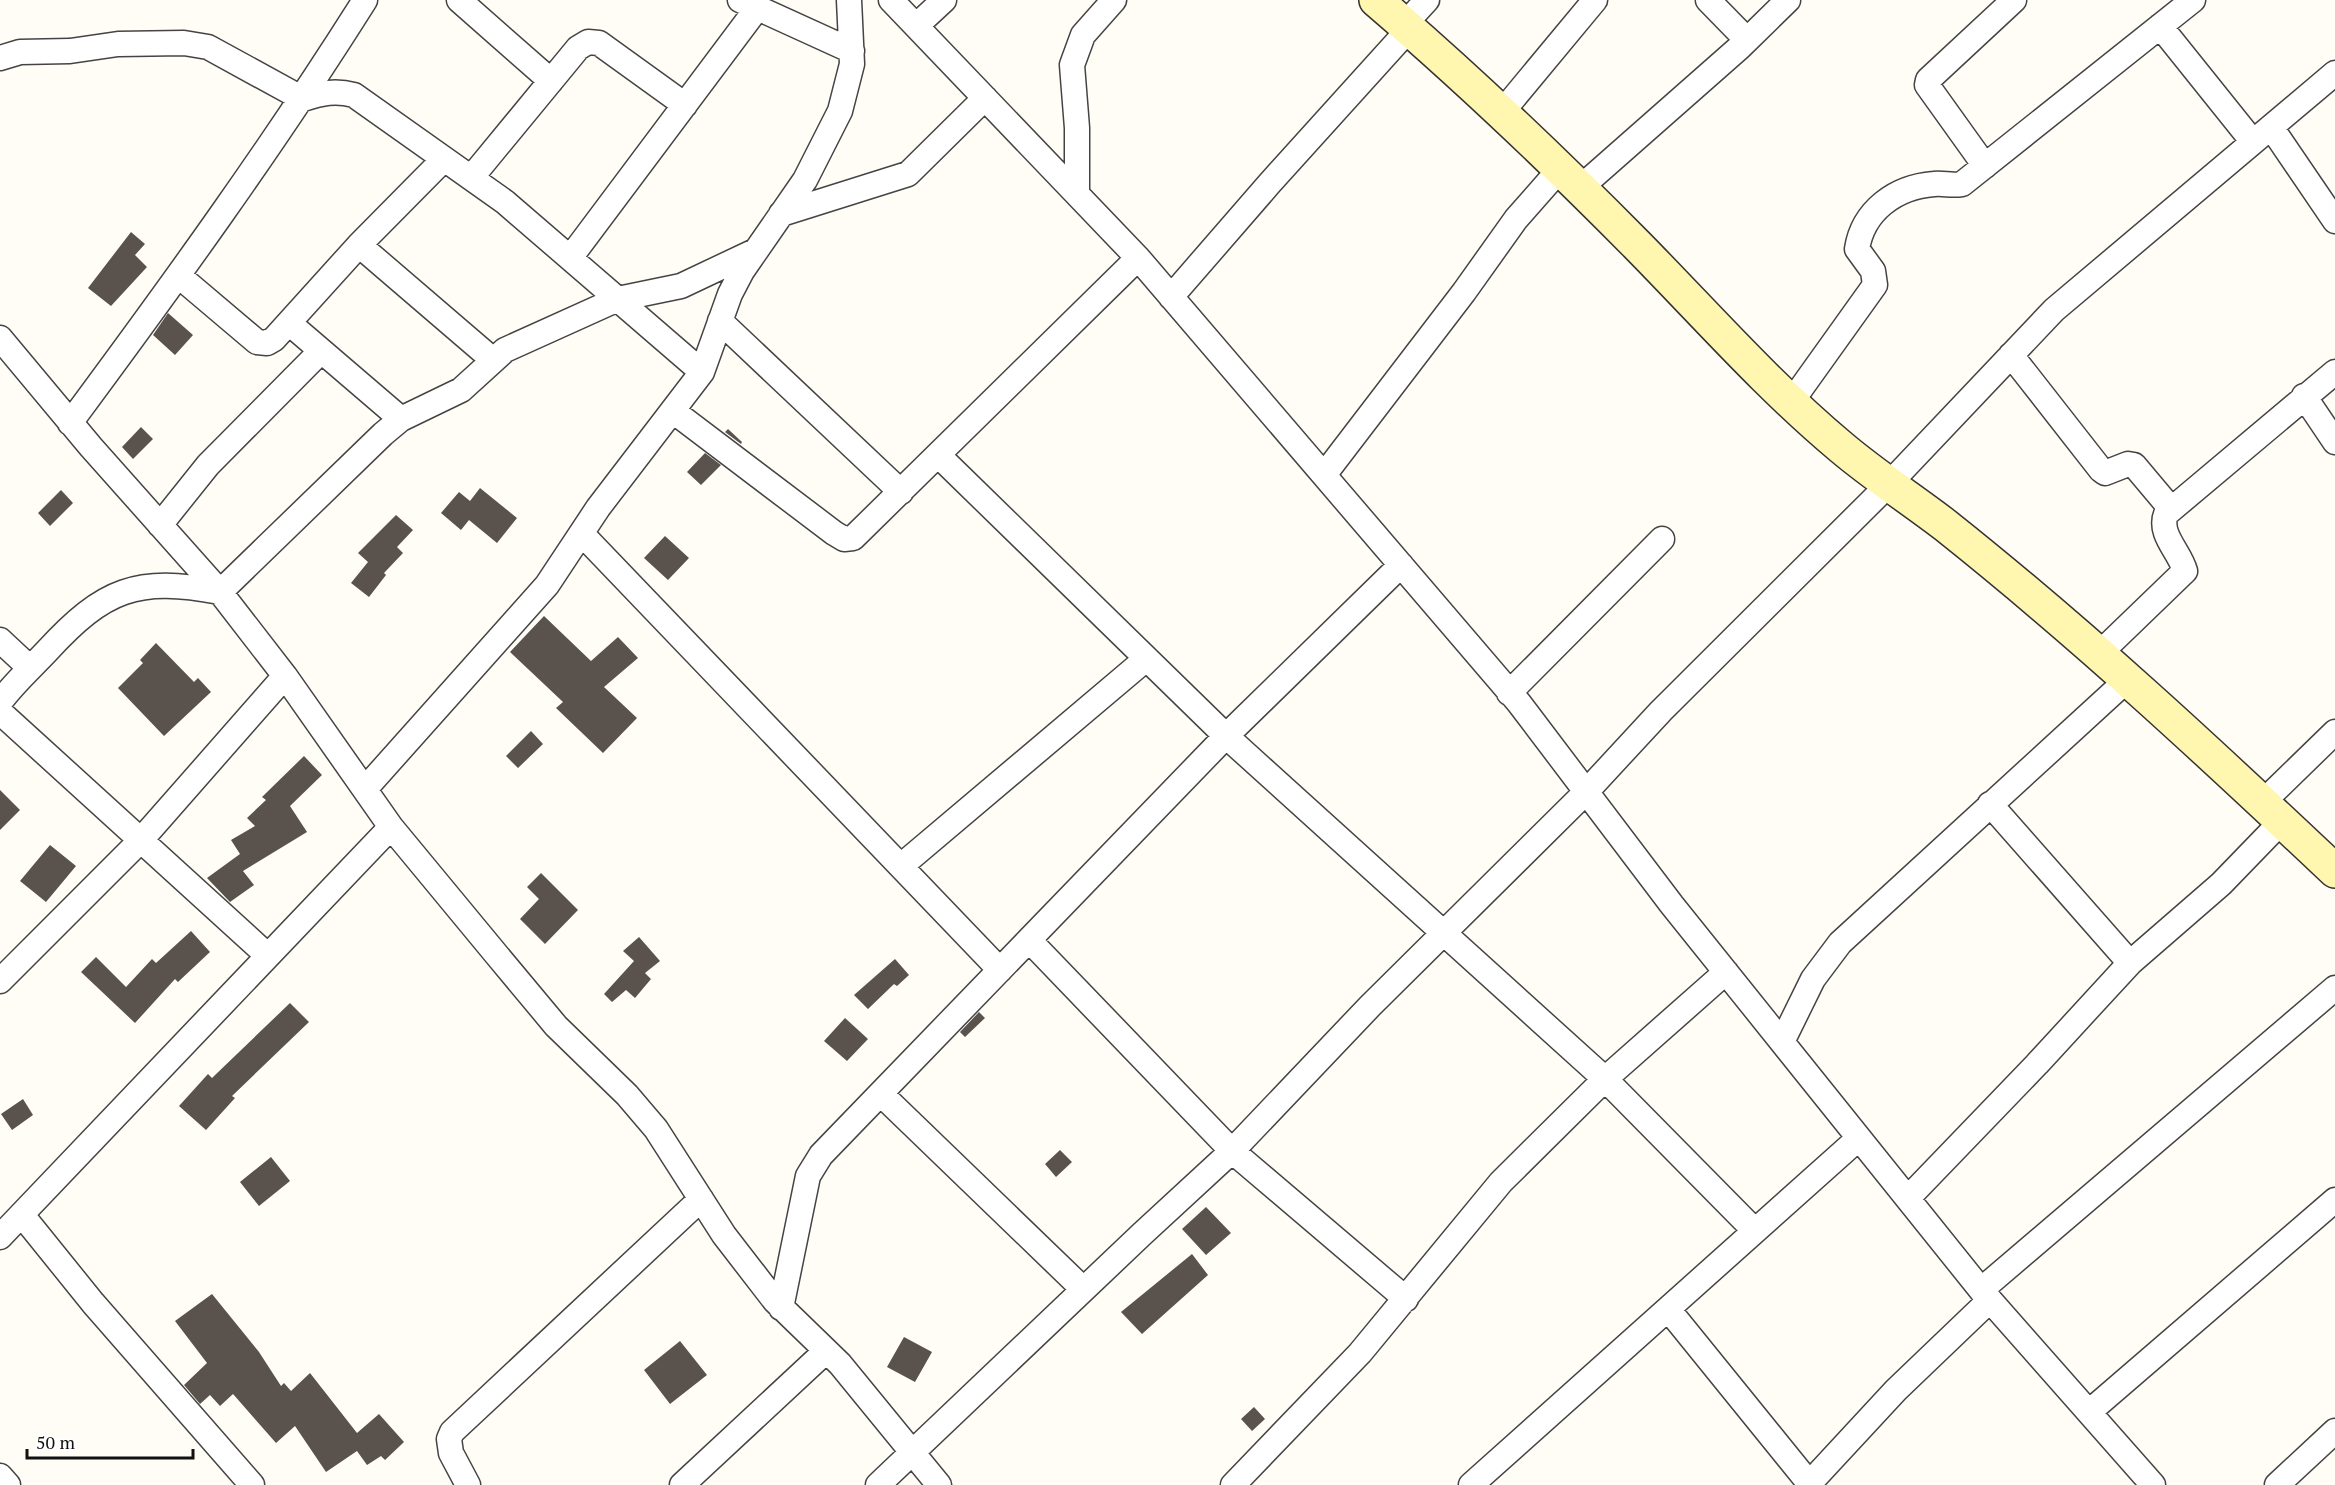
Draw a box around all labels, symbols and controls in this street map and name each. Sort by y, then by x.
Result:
scale bar [27,1422,194,1460]
text: 50 m [36,1430,76,1454]

